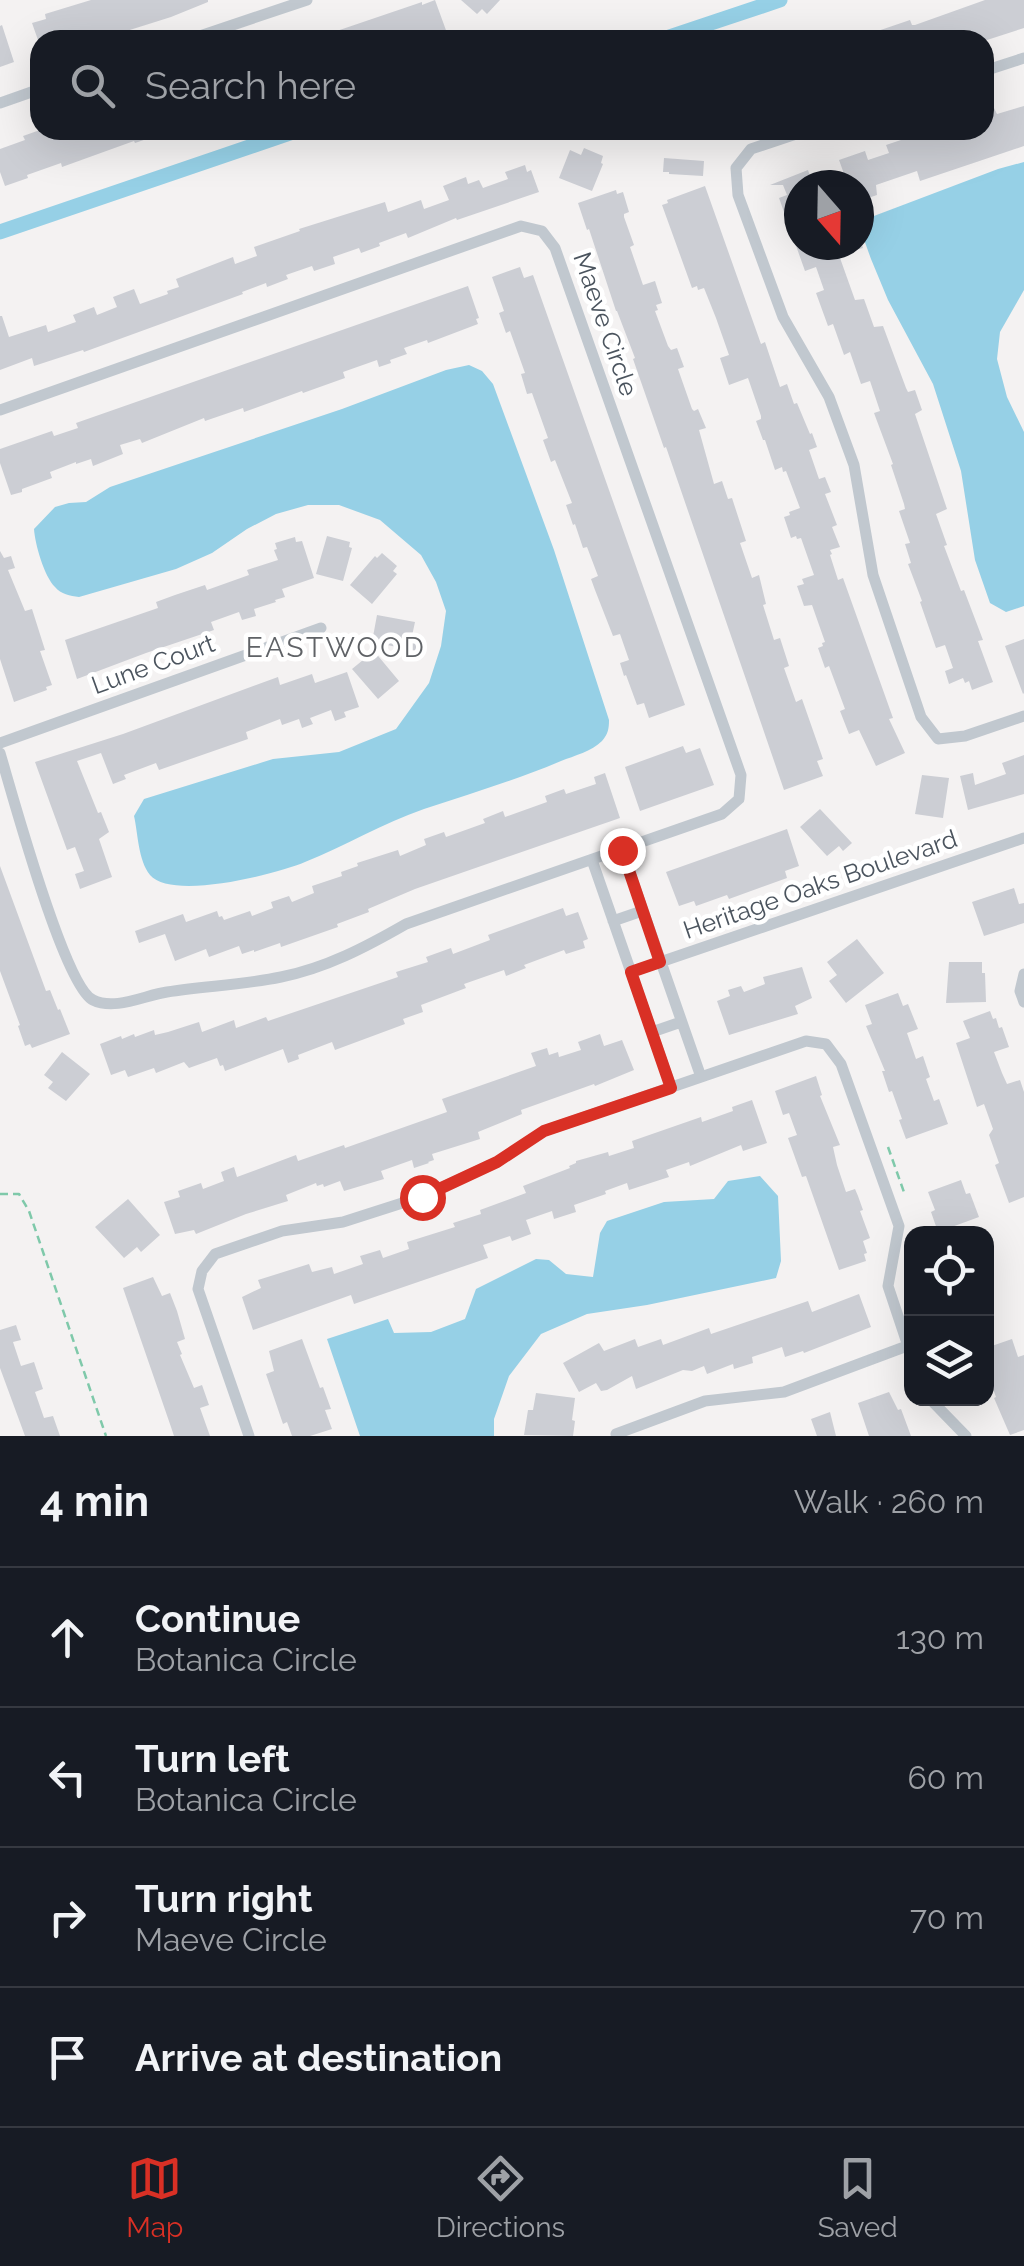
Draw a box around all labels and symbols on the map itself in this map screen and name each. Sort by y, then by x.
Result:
north arrow [784,170,874,260]
street label: Maeve Circle [567,248,645,400]
street label: Lune Court [87,628,219,700]
district label: EASTWOOD [246,631,426,664]
street label: Heritage Oaks Boulevard [679,823,961,945]
route end [600,828,646,874]
route start [400,1175,446,1221]

